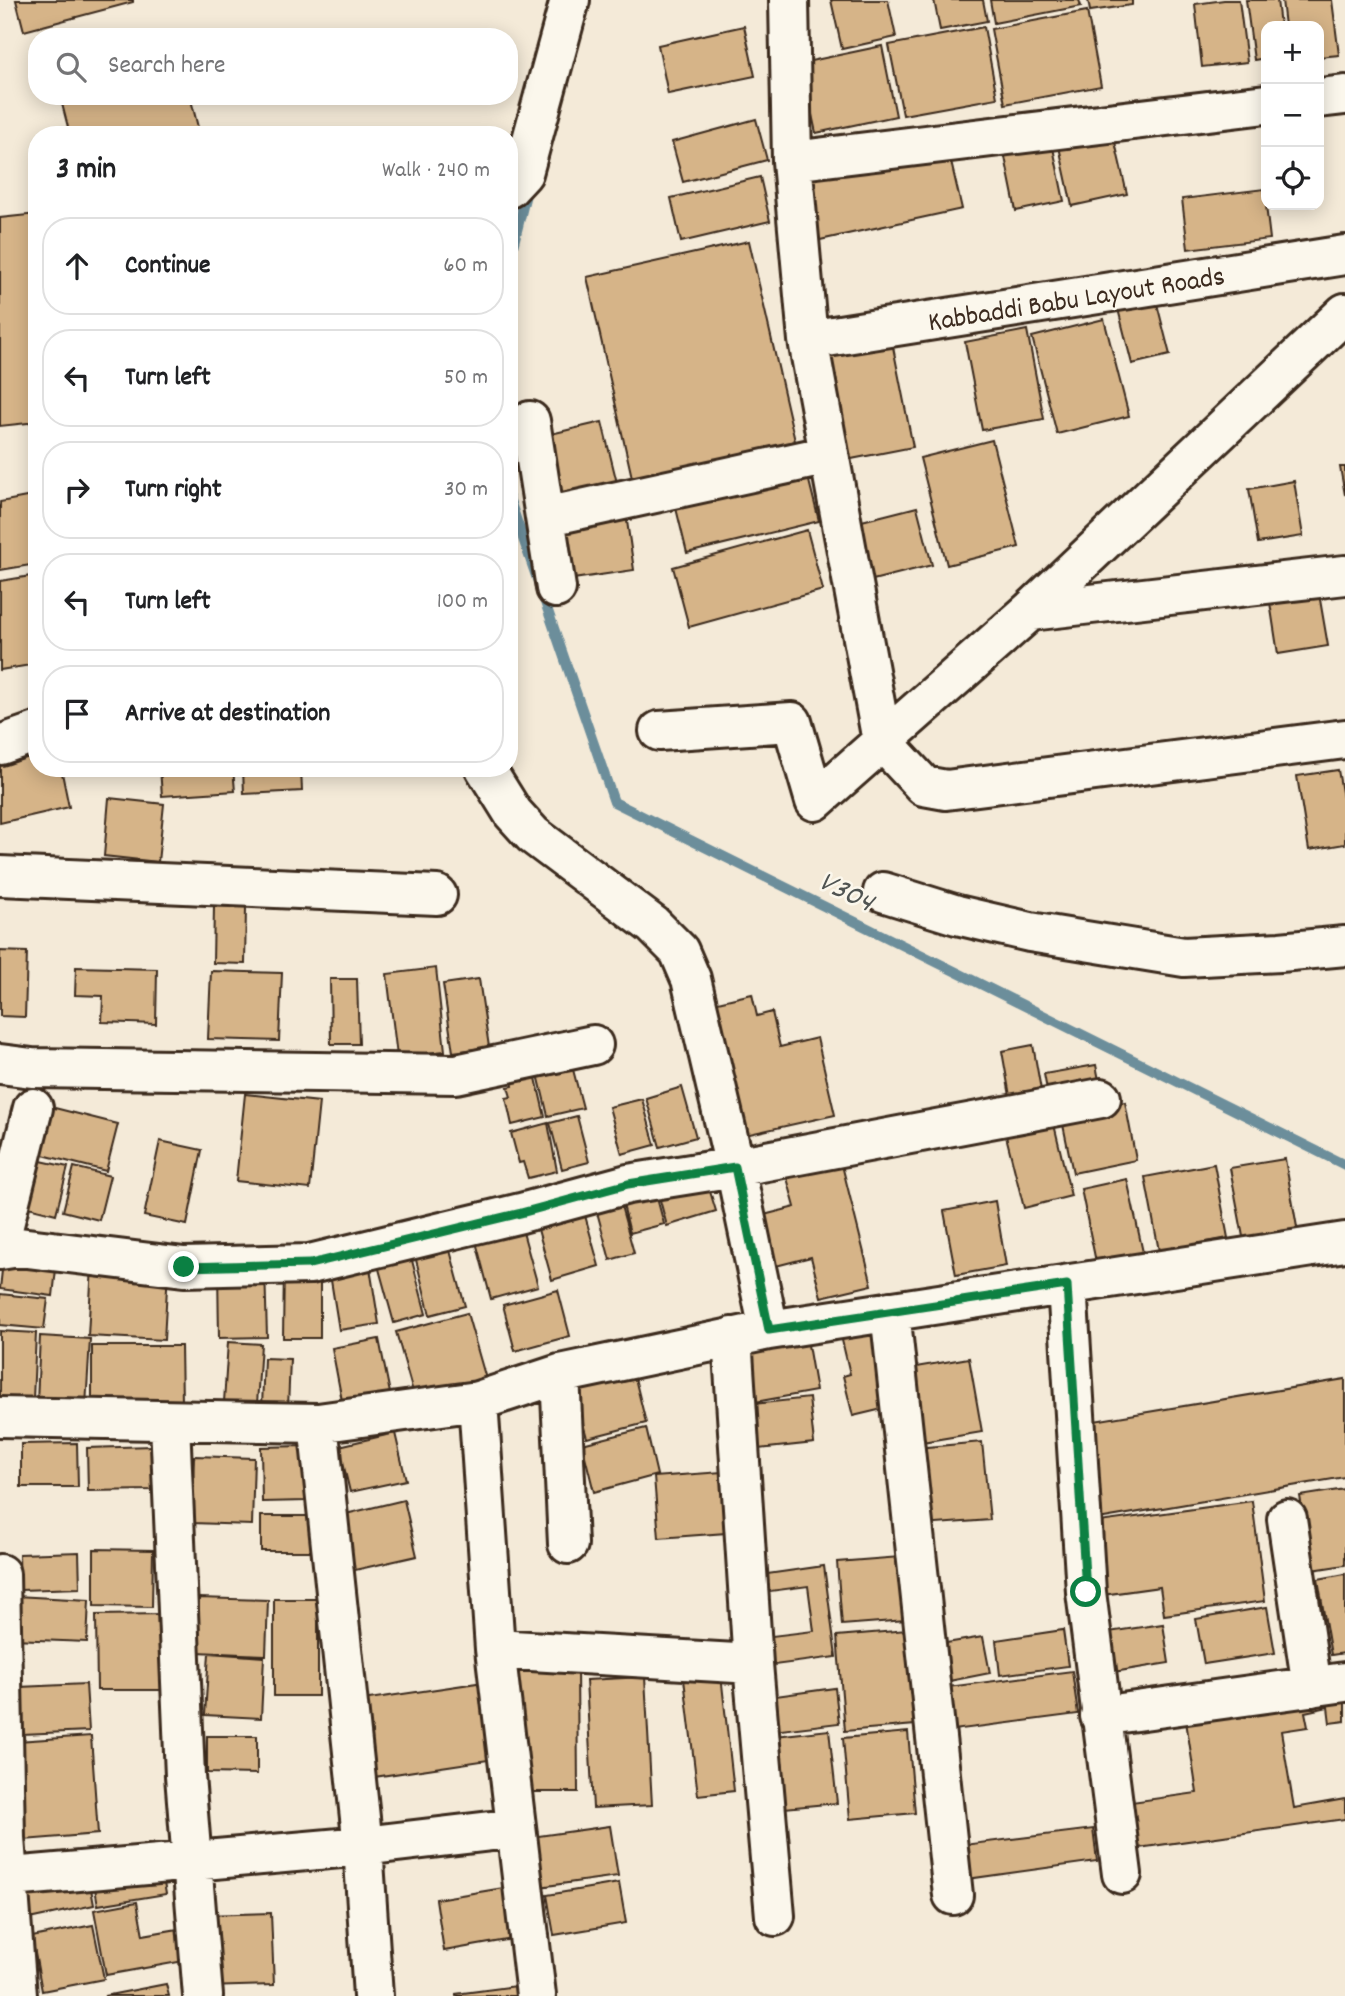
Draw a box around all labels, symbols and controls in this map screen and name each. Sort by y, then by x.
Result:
map controls [1261,21,1324,210]
button: + [1261,21,1324,84]
search box [28,28,518,105]
icon: search [52,48,90,86]
text: Search here [108,48,226,85]
button: − [1261,84,1324,147]
button: locate [1261,147,1324,210]
text: 3 min [56,150,116,193]
text: Walk · 240 m [382,155,490,188]
icon: ahead [58,247,96,285]
text: Continue [125,248,210,285]
text: 60 m [443,250,488,283]
street label: Kabbaddi Babu Layout Roads [926,259,1228,345]
icon: left [58,359,96,397]
text: Turn left [125,360,211,397]
text: 50 m [444,362,488,395]
icon: right [58,471,96,509]
text: Turn right [125,472,222,509]
text: 30 m [444,474,488,507]
icon: left [58,583,96,621]
text: Turn left [125,584,211,621]
text: 100 m [437,586,488,619]
icon: arrive [58,695,96,733]
text: Arrive at destination [125,696,330,733]
water label: V304 [810,862,882,927]
route end [168,1251,199,1282]
route start [1070,1576,1101,1607]

